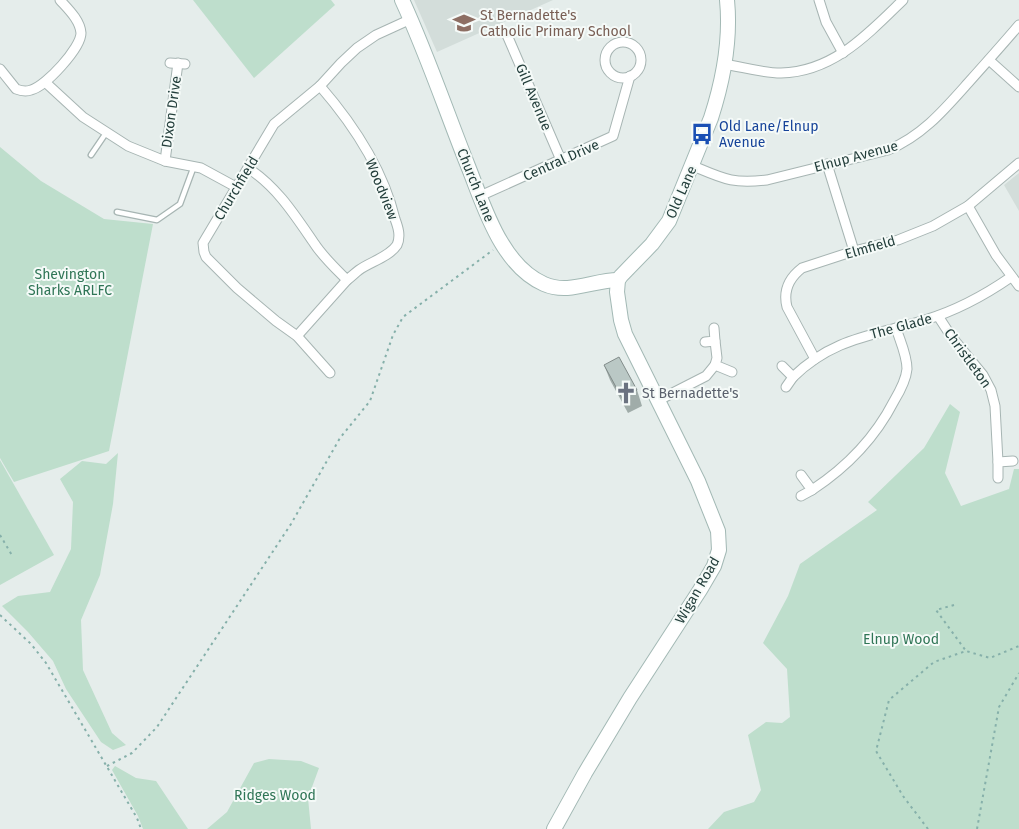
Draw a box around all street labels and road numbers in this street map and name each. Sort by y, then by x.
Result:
street label: Gill Avenue [512,61,555,133]
street label: Dixon Drive [158,75,185,149]
street label: Central Drive [521,136,602,185]
street label: Elnup Avenue [812,137,900,176]
street label: Church Lane [453,146,498,225]
street label: Churchfield [211,153,262,224]
street label: Woodview [362,156,402,222]
street label: Old Lane [662,163,701,221]
street label: Elmfield [843,232,897,263]
street label: The Glade [868,310,934,343]
street label: Christleton [940,325,995,391]
street label: Wigan Road [671,554,723,627]

